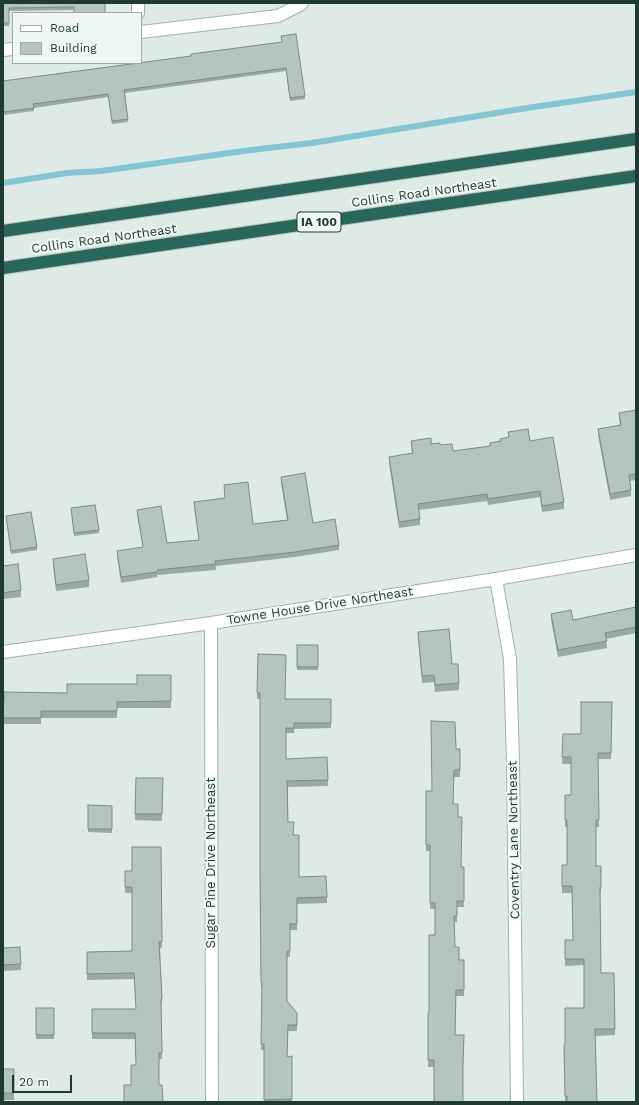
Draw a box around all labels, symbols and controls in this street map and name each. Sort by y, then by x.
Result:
legend [12,12,142,64]
text: Road [50,21,79,35]
text: Building [50,41,97,55]
street label: Collins Road Northeast [350,175,498,211]
road number: IA 100 [297,212,341,232]
street label: Collins Road Northeast [30,221,178,257]
street label: Towne House Drive Northeast [226,584,414,628]
street label: Coventry Lane Northeast [505,761,523,919]
street label: Sugar Pine Drive Northeast [203,777,219,949]
scale bar [14,1067,74,1093]
text: 20 m [19,1075,49,1089]

